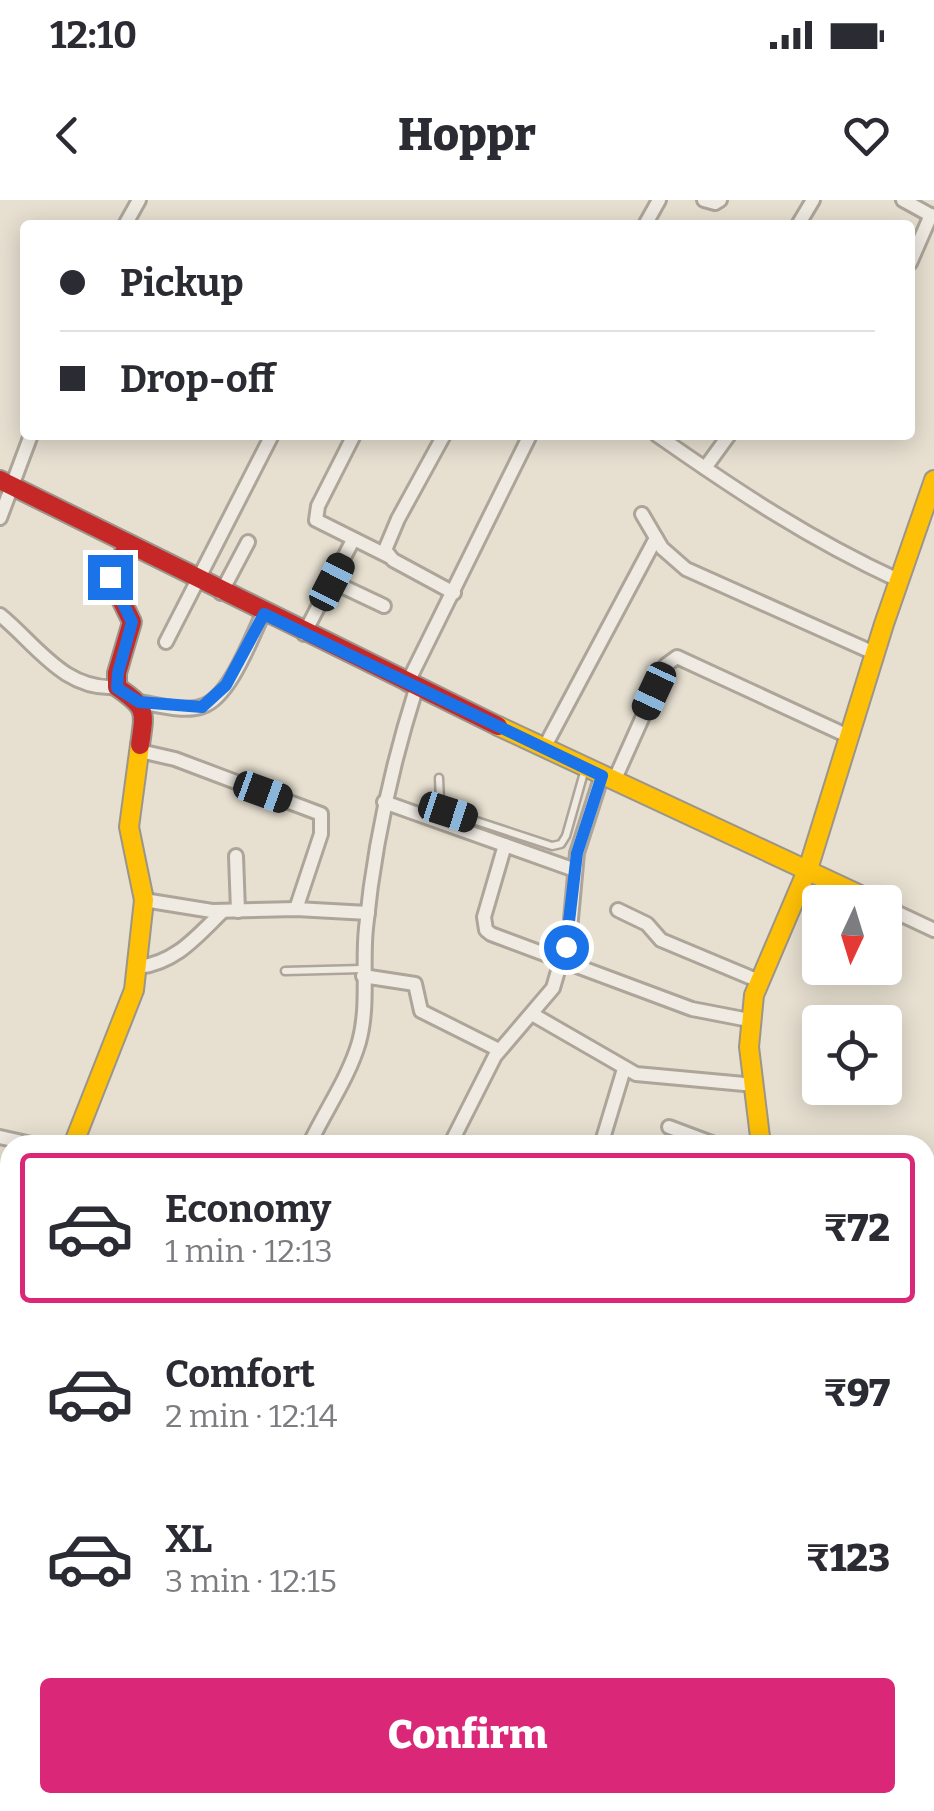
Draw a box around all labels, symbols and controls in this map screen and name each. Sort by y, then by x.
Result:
text: 12:10 [50,12,137,58]
icon: back [40,108,95,163]
text: Hoppr [398,108,536,162]
icon: heart [839,108,894,163]
text: Pickup [120,260,244,306]
text: Drop-off [120,356,275,402]
car [305,548,359,616]
route end [88,555,133,600]
car [628,657,680,725]
car [230,768,296,816]
car [415,788,481,836]
north arrow [802,885,902,985]
map controls [802,885,902,1105]
route start [544,925,589,970]
button: locate [802,1005,902,1105]
icon: car [45,1183,135,1273]
text: Economy [165,1186,331,1232]
text: ₹72 [824,1205,890,1251]
text: 1 min · 12:13 [165,1232,333,1270]
icon: car [45,1348,135,1438]
text: Comfort [165,1351,315,1397]
text: ₹97 [824,1370,890,1416]
text: 2 min · 12:14 [165,1397,338,1435]
icon: car [45,1513,135,1603]
text: XL [165,1516,212,1562]
text: ₹123 [806,1535,890,1581]
text: 3 min · 12:15 [165,1562,337,1600]
button: Confirm [40,1678,895,1793]

